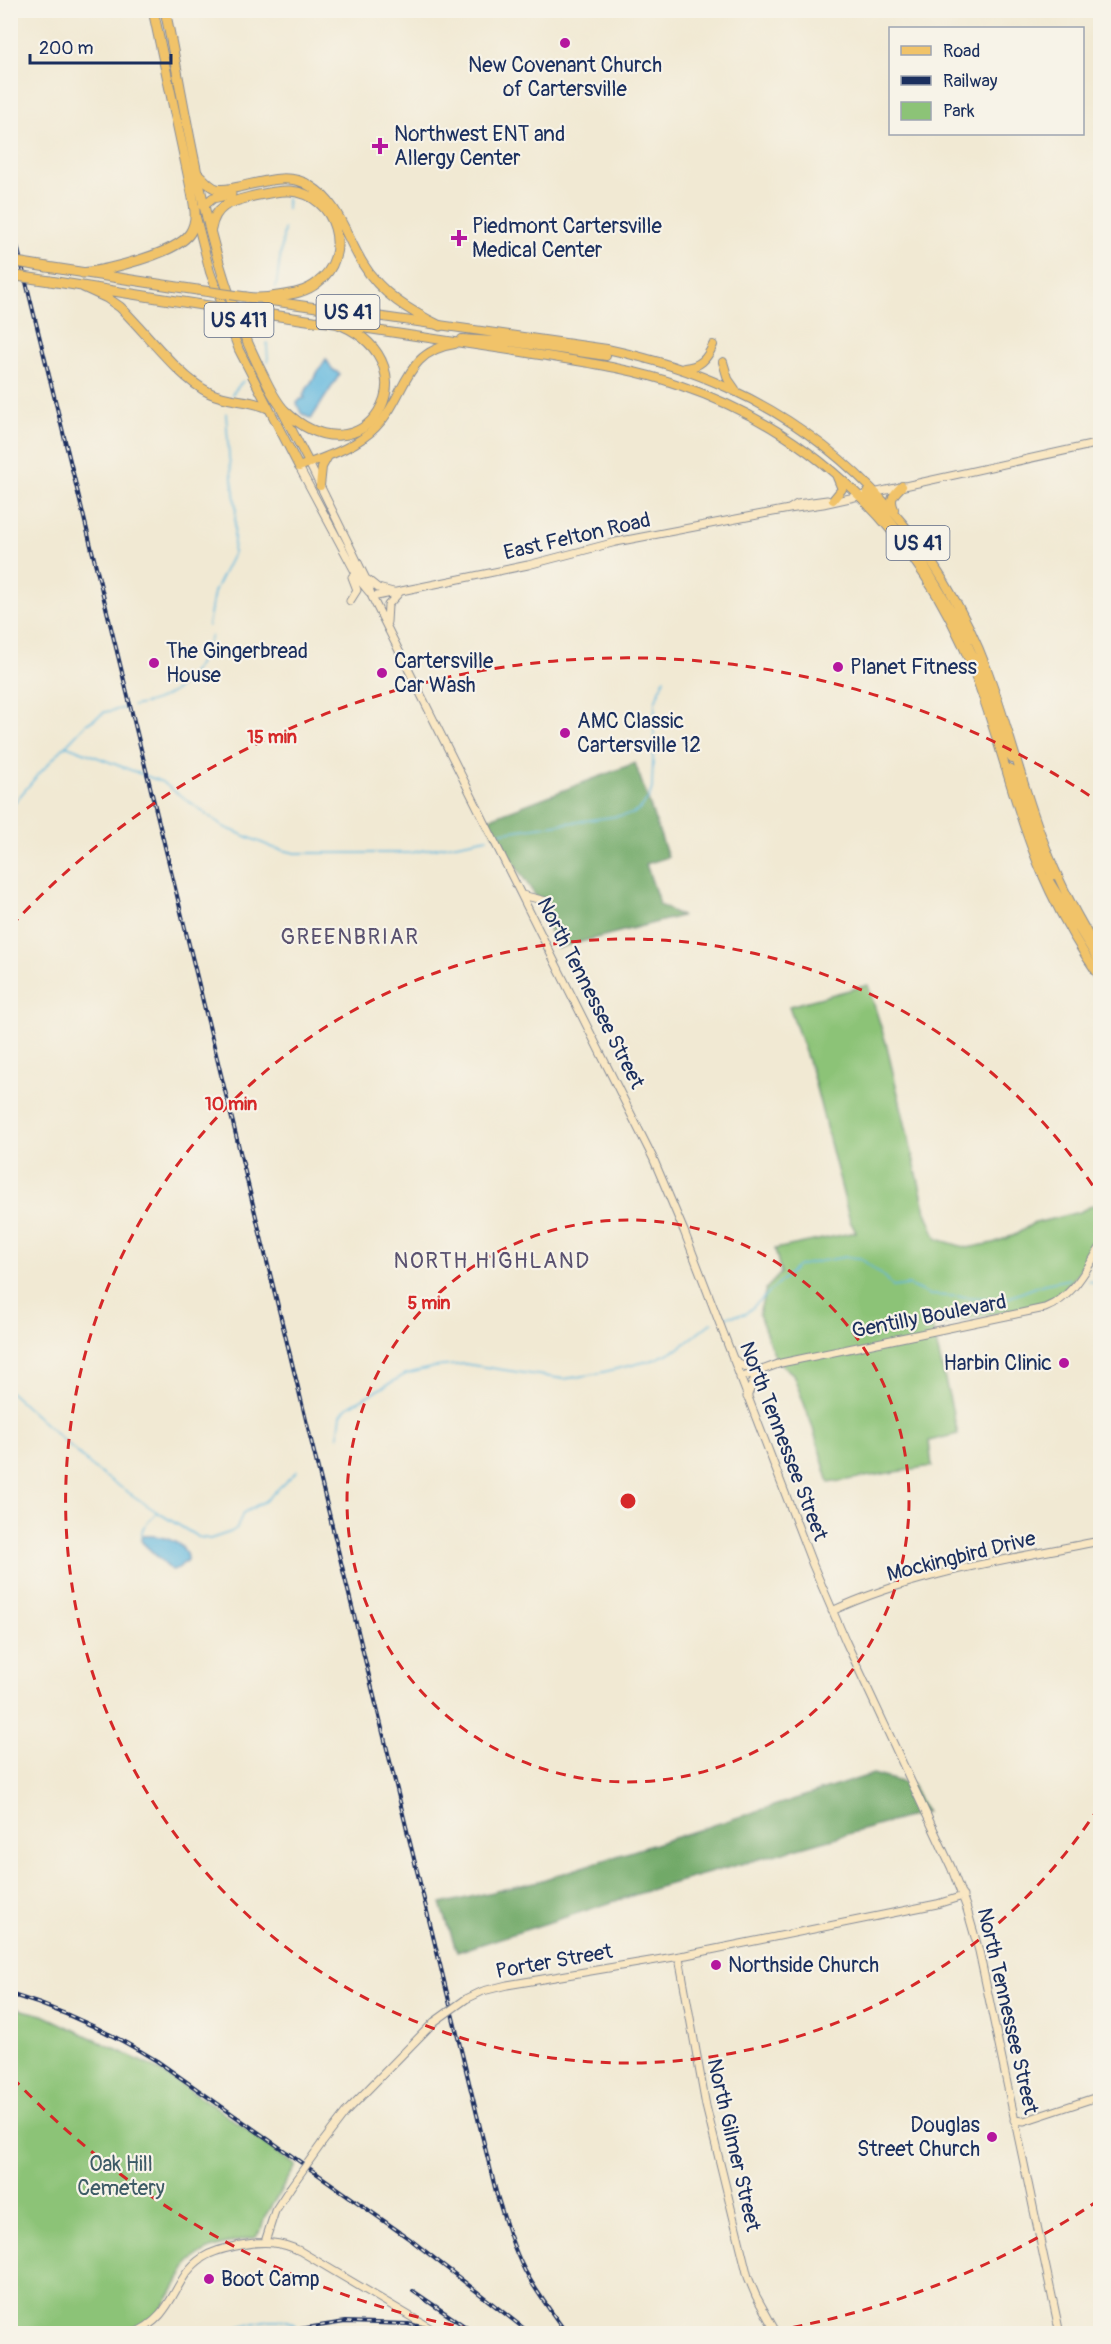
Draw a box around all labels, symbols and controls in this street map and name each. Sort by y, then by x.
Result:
scale bar [30,27,171,65]
legend [889,27,1084,135]
marker: New Covenant Church of Cartersville [558,36,572,50]
text: 200 m [39,37,94,60]
text: Road [943,40,980,63]
place label: New Covenant Church of Cartersville [468,52,662,103]
text: Railway [943,70,998,93]
text: Park [943,100,975,123]
place label: Northwest ENT and Allergy Center [394,121,565,172]
marker: Northwest ENT and Allergy Center [371,137,389,155]
place label: Piedmont Cartersville Medical Center [472,213,662,264]
marker: Piedmont Cartersville Medical Center [450,229,468,247]
road number: US 41 [316,295,380,329]
road number: US 411 [204,303,274,337]
street label: East Felton Road [501,506,653,567]
road number: US 41 [886,526,950,560]
place label: The Gingerbread House [166,638,308,689]
place label: Cartersville Car Wash [394,648,494,699]
place label: Planet Fitness [850,654,977,681]
marker: The Gingerbread House [147,656,161,670]
marker: Planet Fitness [831,660,845,674]
marker: Cartersville Car Wash [375,666,389,680]
place label: AMC Classic Cartersville 12 [577,708,701,759]
text: 15 min [247,726,297,749]
marker: AMC Classic Cartersville 12 [558,726,572,740]
street label: North Tennessee Street [531,893,651,1094]
district label: GREENBRIAR [281,923,419,951]
text: 10 min [205,1093,257,1116]
district label: NORTH HIGHLAND [393,1247,591,1275]
street label: Gentilly Boulevard [850,1288,1009,1345]
text: 5 min [408,1292,450,1315]
street label: North Tennessee Street [733,1338,834,1545]
place label: Harbin Clinic [943,1350,1052,1377]
marker: Harbin Clinic [1057,1356,1071,1370]
centre of rings [618,1491,638,1511]
street label: Mockingbird Drive [884,1525,1039,1588]
street label: North Tennessee Street [971,1905,1045,2118]
street label: Porter Street [494,1938,615,1985]
place label: Northside Church [728,1952,879,1979]
marker: Northside Church [709,1958,723,1972]
street label: North Gilmer Street [701,2056,767,2235]
place label: Douglas Street Church [857,2112,981,2163]
marker: Douglas Street Church [985,2130,999,2144]
park label: Oak Hill Cemetery [77,2151,165,2202]
place label: Boot Camp [221,2266,320,2293]
marker: Boot Camp [202,2272,216,2286]

